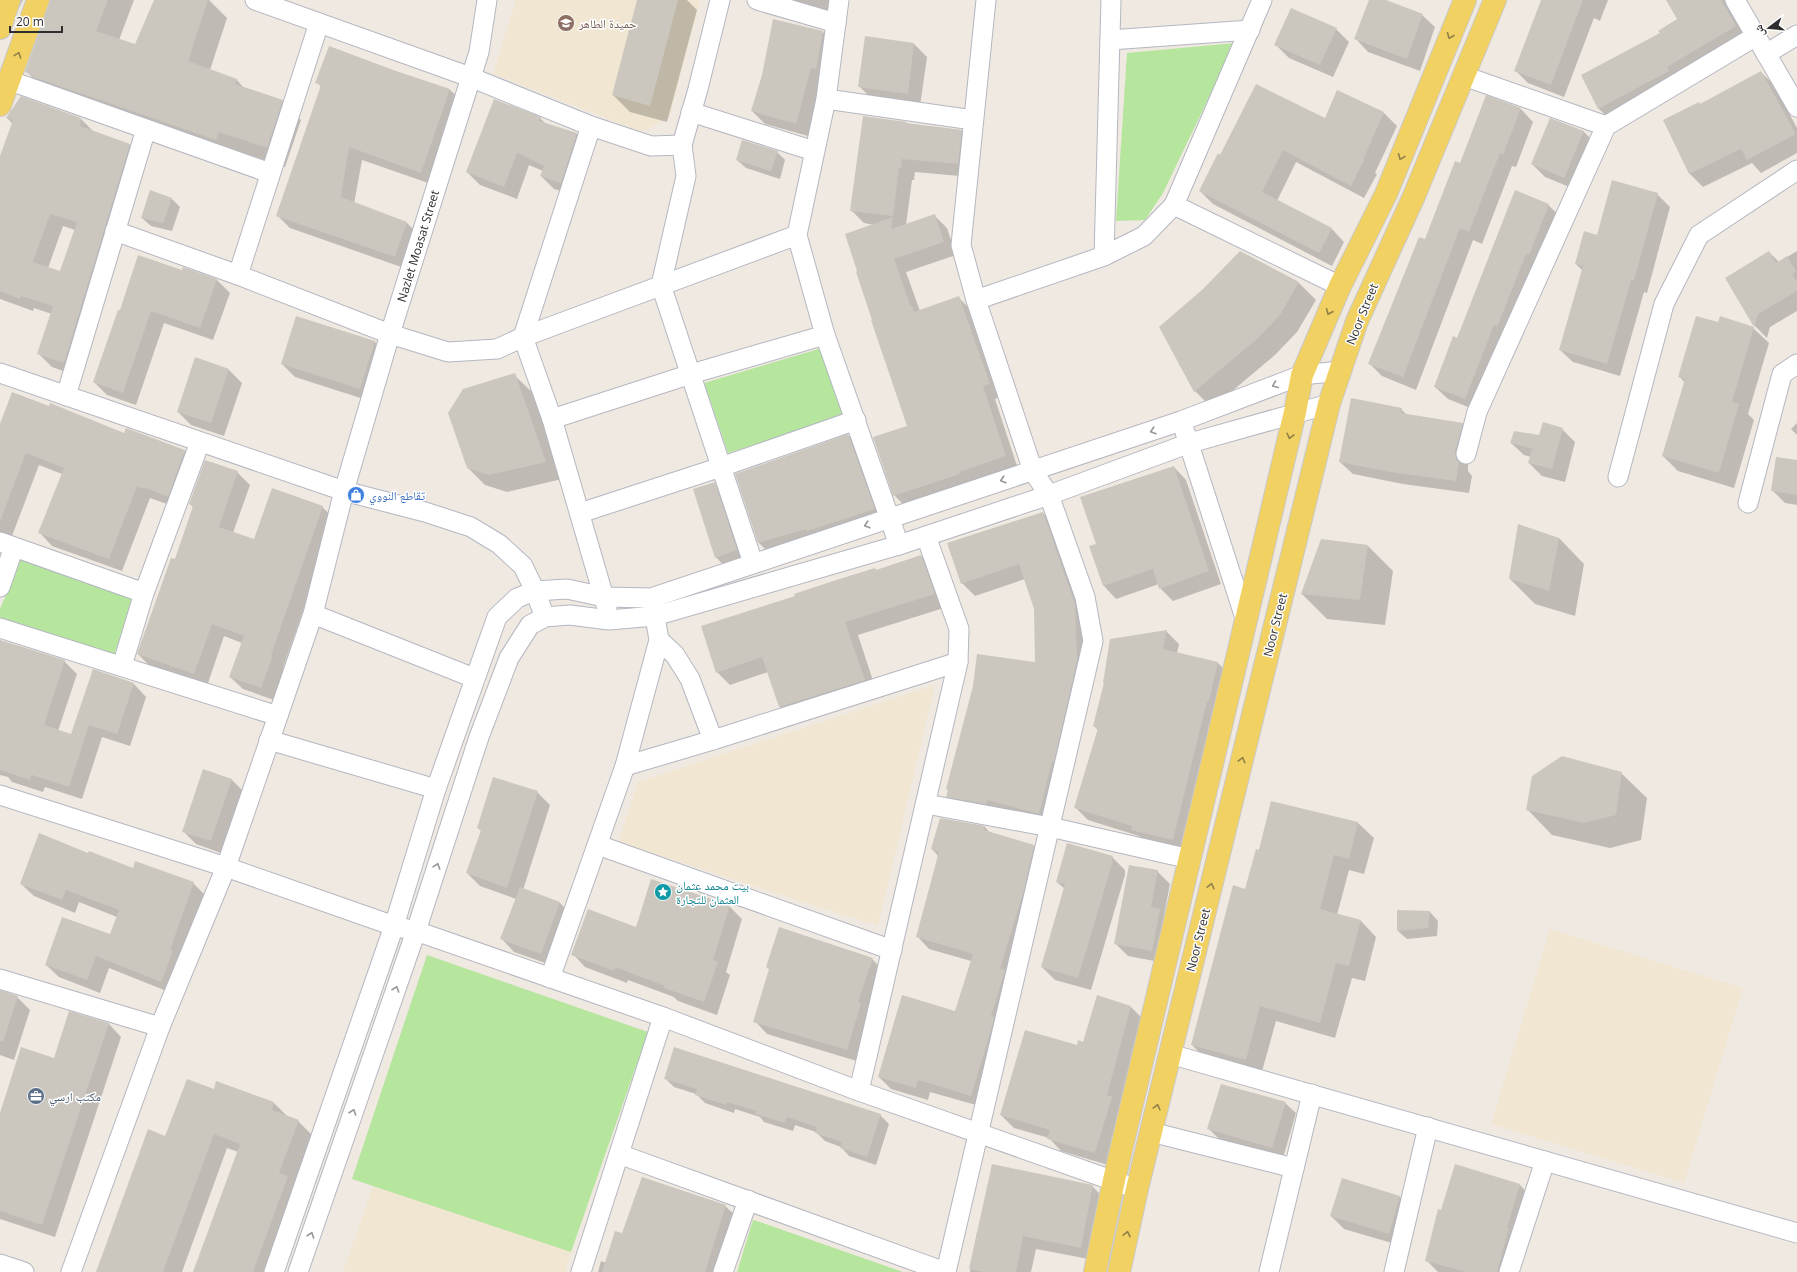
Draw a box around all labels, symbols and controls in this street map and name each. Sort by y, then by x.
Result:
scale bar [10,8,62,34]
north arrow [1749,8,1789,48]
text: 20 m [16,13,44,30]
school or university icon: حميدة الطاهر [556,13,576,33]
place label: حميدة الطاهر [578,15,637,32]
text: ش [1750,23,1769,39]
one-way arrow [1447,32,1455,40]
one-way arrow [13,51,21,58]
one-way arrow [1398,152,1406,160]
street label: Nazlet Moasat Street [393,188,443,304]
street label: Noor Street [1342,281,1382,347]
one-way arrow [1325,309,1333,316]
one-way arrow [1272,381,1279,389]
one-way arrow [1150,426,1157,434]
one-way arrow [1286,432,1294,439]
one-way arrow [1000,476,1007,484]
shop icon: تقاطع النووي [346,485,366,505]
place label: تقاطع النووي [369,487,426,506]
one-way arrow [863,521,870,529]
street label: Noor Street [1259,591,1291,659]
one-way arrow [1237,756,1246,763]
one-way arrow [432,863,441,870]
place label: بيت محمد عثمان العثمان للتجارة [676,877,749,908]
place icon: بيت محمد عثمان العثمان للتجارة [653,882,673,902]
one-way arrow [1206,883,1215,890]
street label: Noor Street [1182,906,1214,974]
one-way arrow [391,986,399,993]
office icon: مكتب ارسي [26,1086,46,1106]
place label: مكتب ارسي [49,1088,101,1107]
one-way arrow [1152,1104,1160,1110]
one-way arrow [348,1109,357,1116]
one-way arrow [1123,1231,1131,1237]
one-way arrow [306,1232,314,1239]

